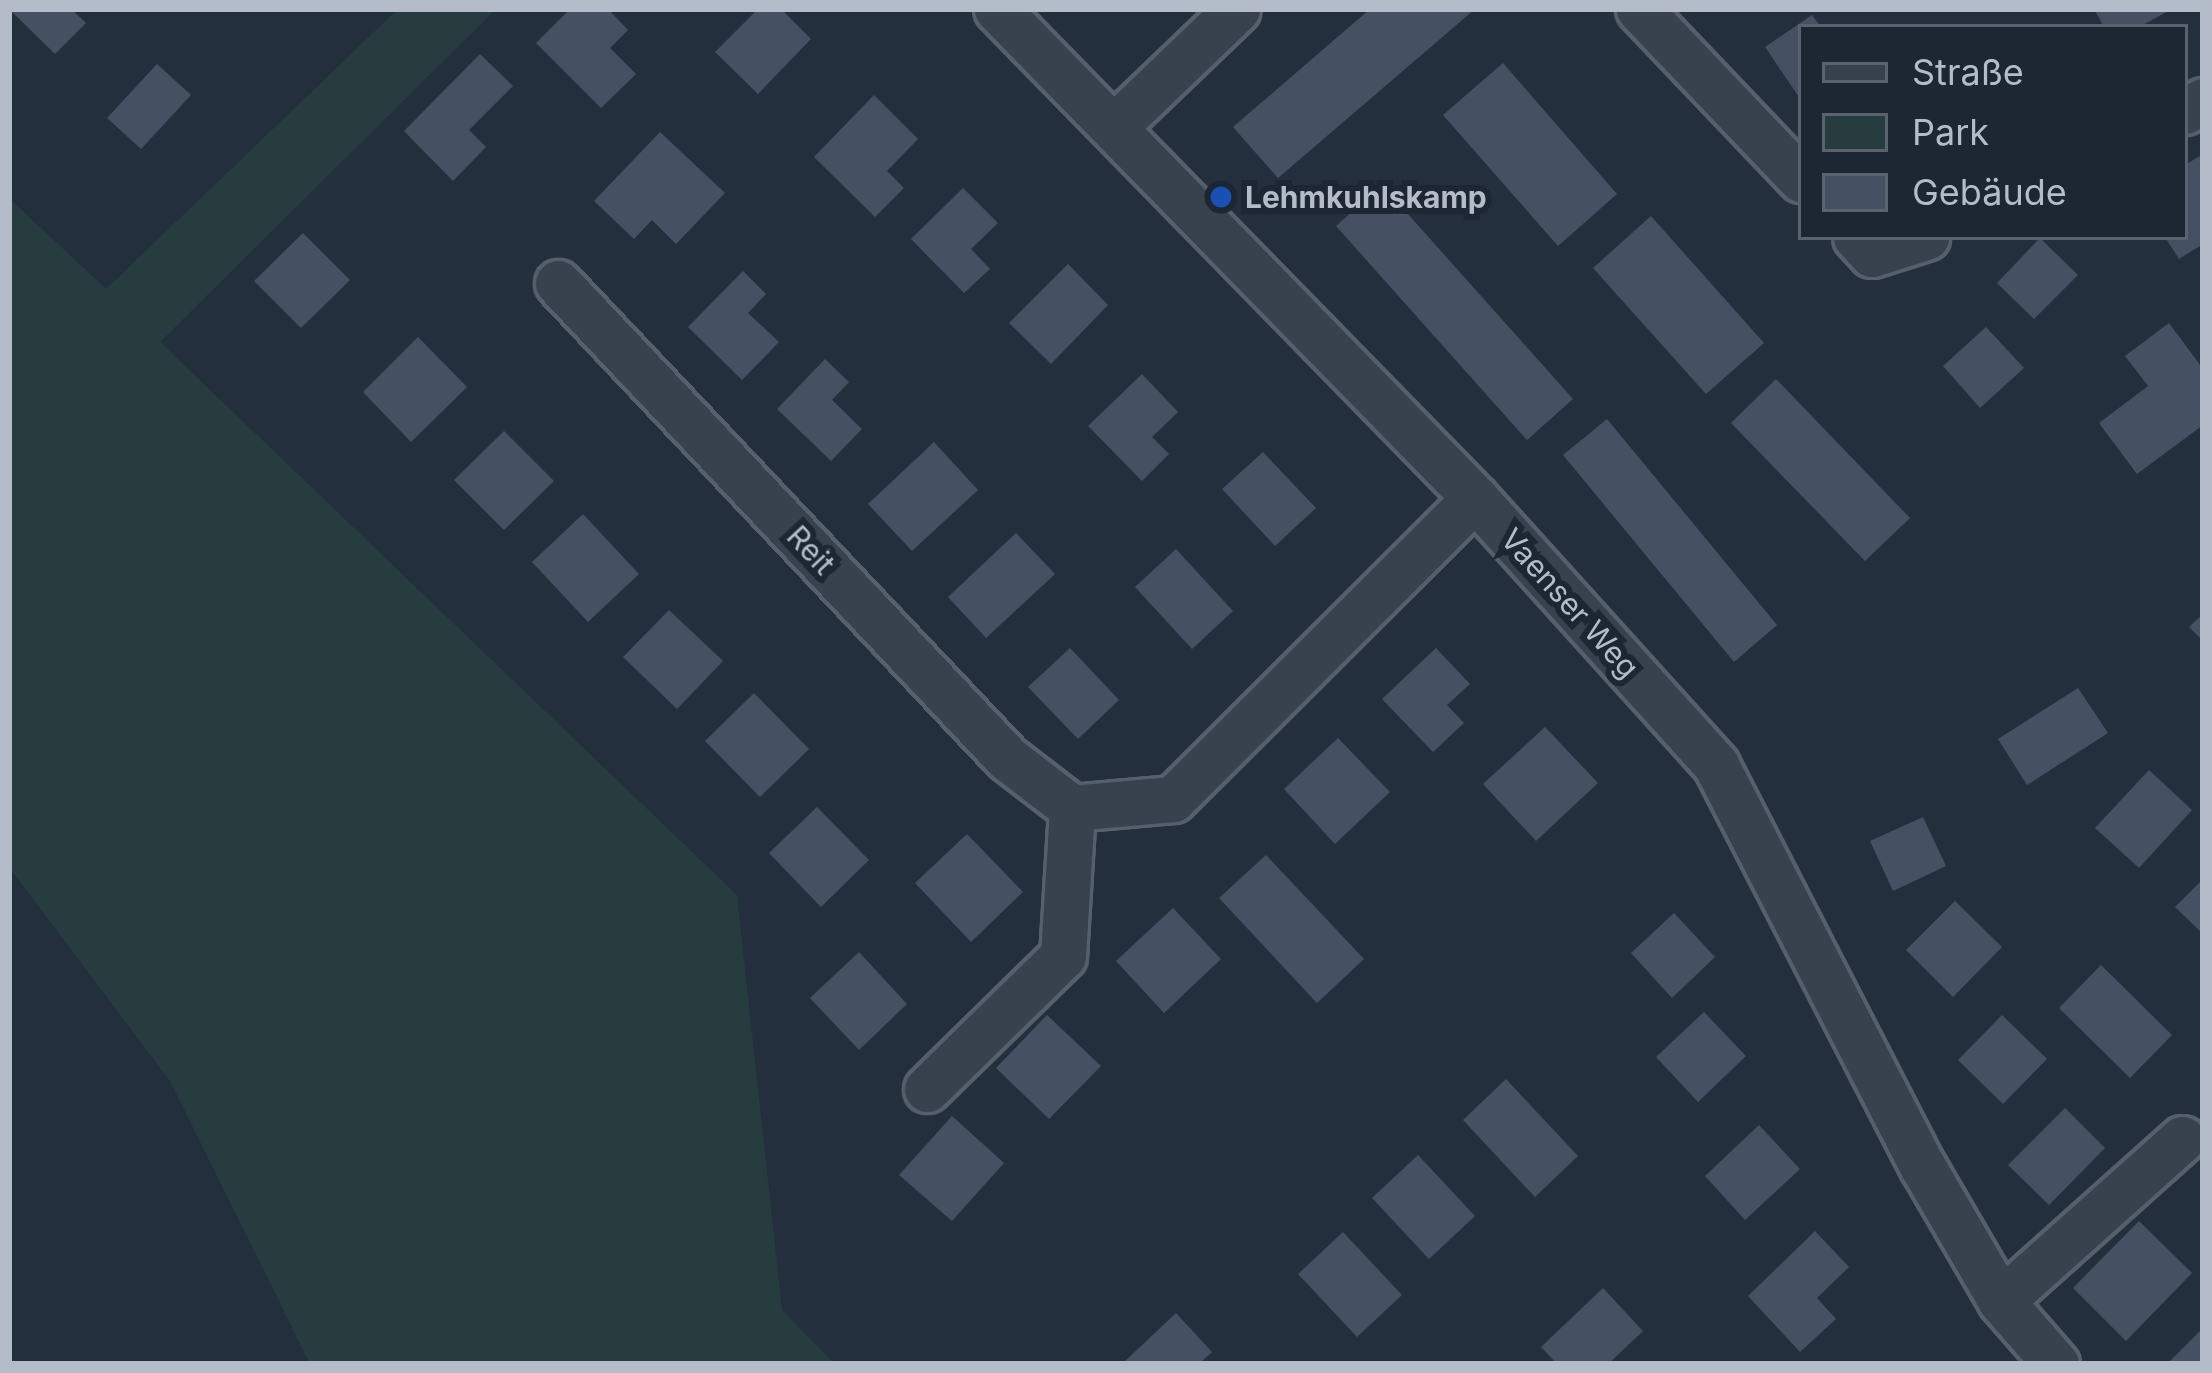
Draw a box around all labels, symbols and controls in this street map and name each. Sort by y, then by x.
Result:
legend [1798,24,2188,240]
text: Straße [1912,50,2024,94]
text: Park [1912,110,1989,154]
text: Gebäude [1912,170,2067,214]
place label: Lehmkuhlskamp [1245,179,1487,215]
marker: Lehmkuhlskamp [1208,184,1234,210]
street label: Reit [780,518,842,582]
street label: Vaenser Weg [1494,521,1646,685]

